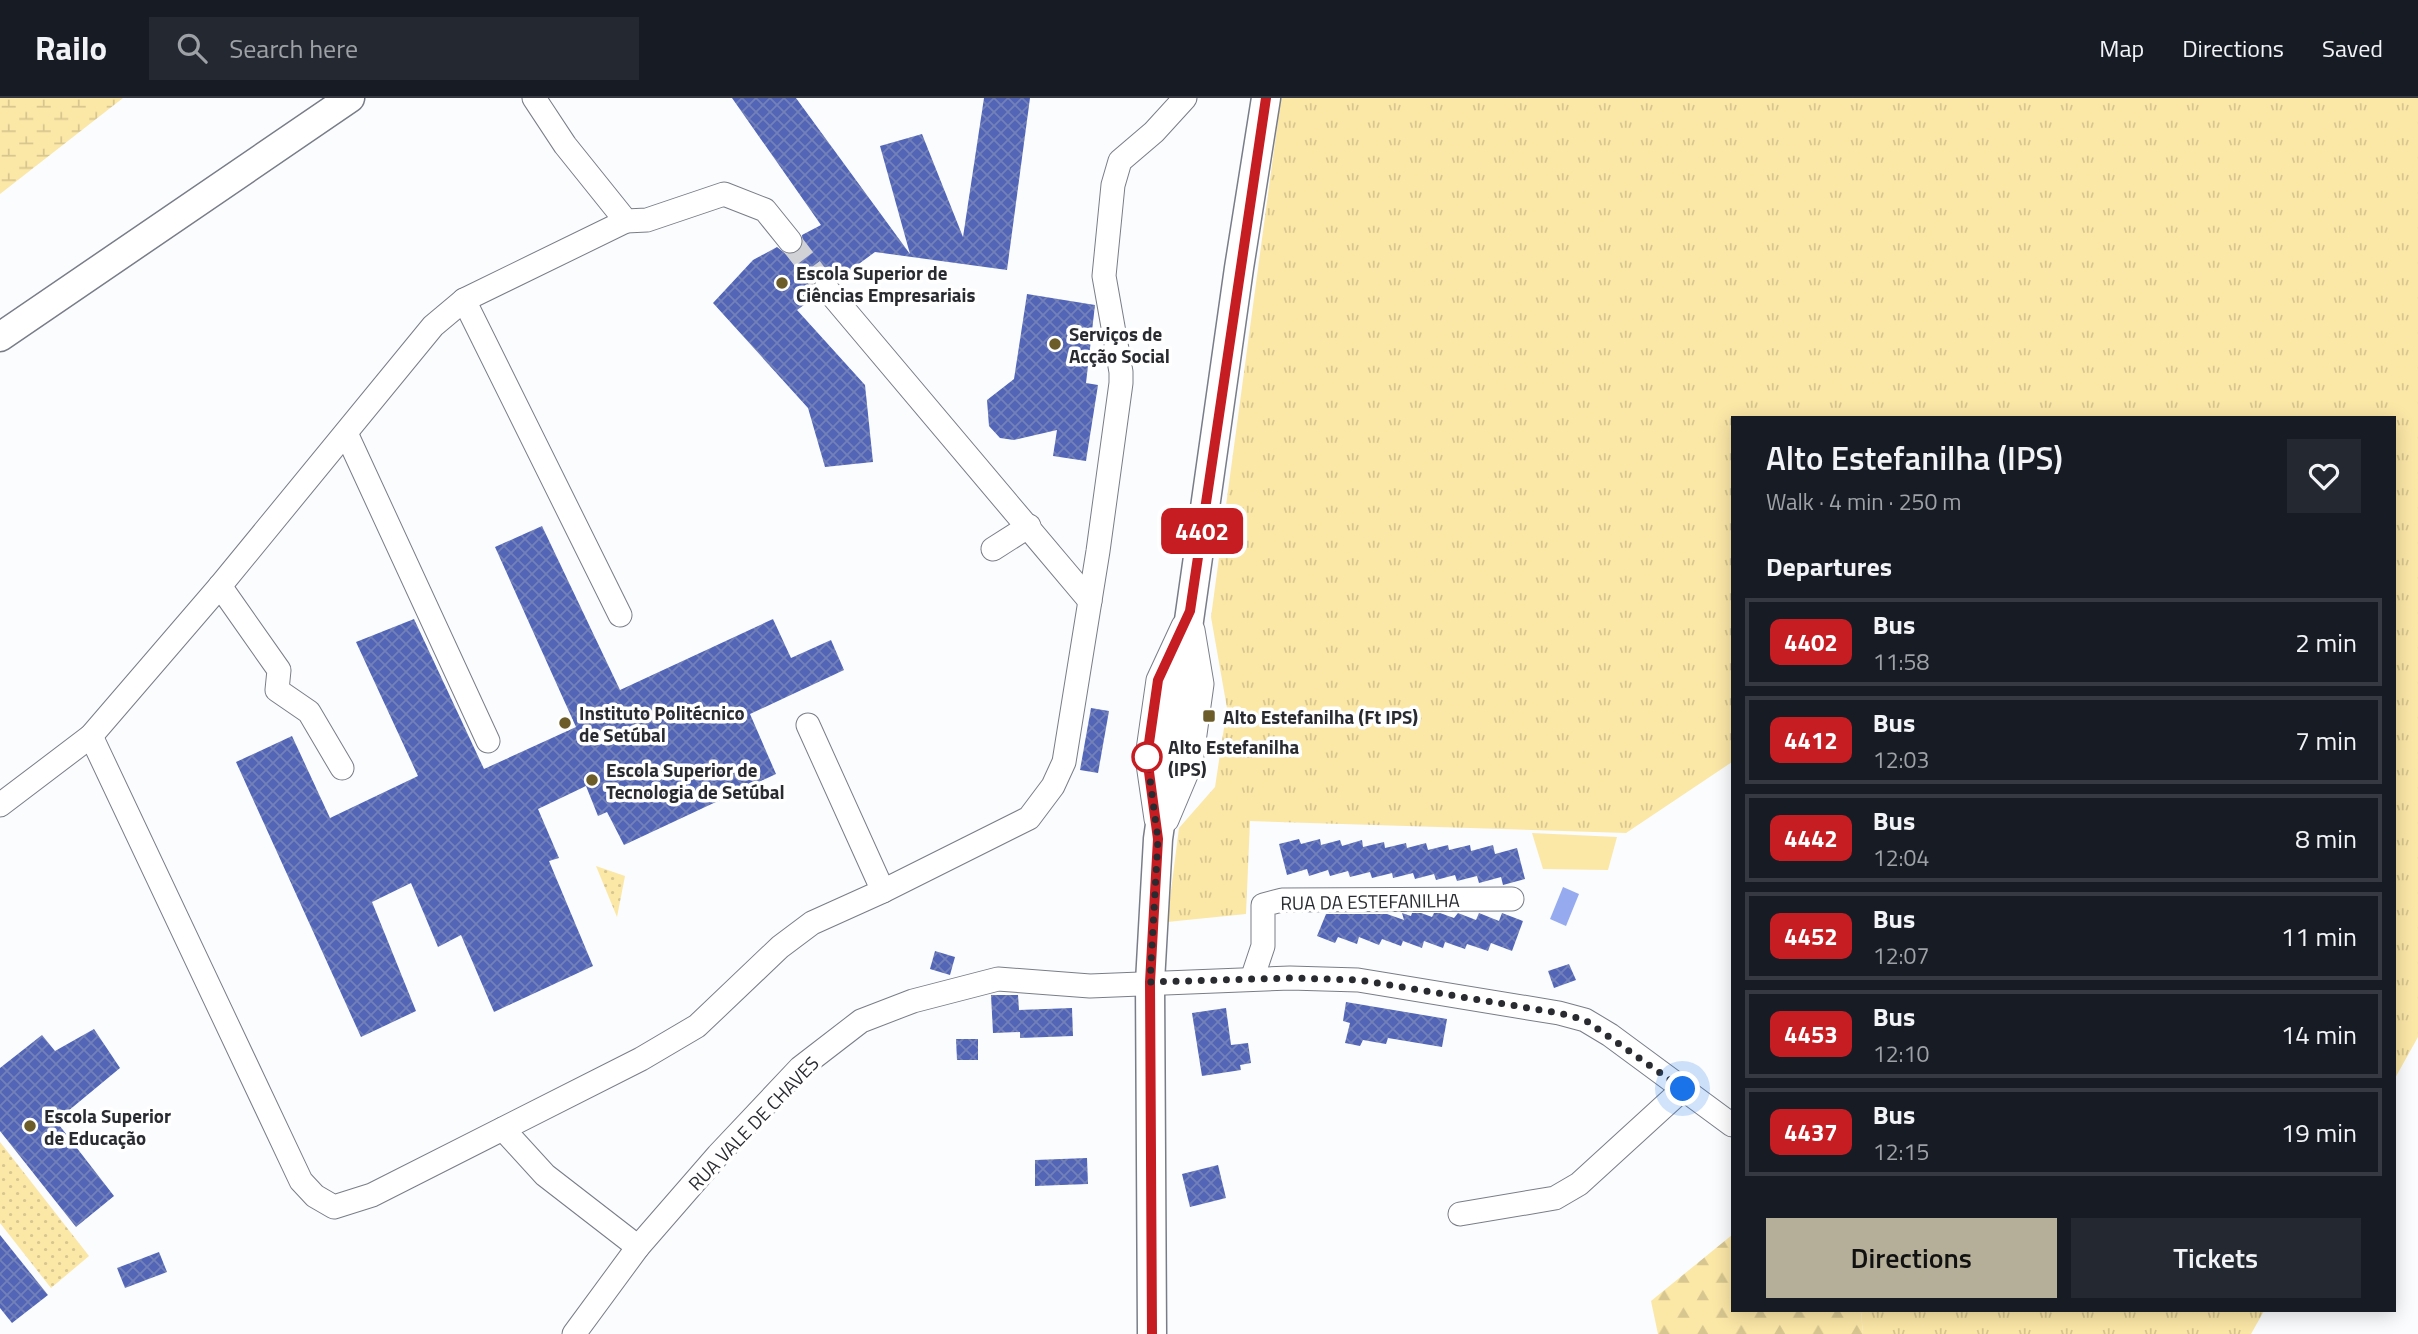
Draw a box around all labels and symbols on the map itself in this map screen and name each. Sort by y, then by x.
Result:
place label: Escola Superior de Ciências Empresariais [796,258,975,309]
marker: Escola Superior de Ciências Empresariais [774,275,790,291]
place label: Serviços de Acção Social [1069,319,1170,370]
marker: Serviços de Acção Social [1047,336,1063,352]
line badge: 4402 [1153,508,1251,554]
place label: Instituto Politécnico de Setúbal [579,698,745,749]
place label: Alto Estefanilha (Ft IPS) [1223,702,1418,731]
marker: Alto Estefanilha (Ft IPS) [1201,708,1217,724]
marker: Instituto Politécnico de Setúbal [557,715,573,731]
place label: Alto Estefanilha (IPS) [1168,732,1299,783]
marker: Alto Estefanilha (IPS) [1132,742,1162,772]
place label: Escola Superior de Tecnologia de Setúbal [606,755,785,806]
marker: Escola Superior de Tecnologia de Setúbal [584,772,600,788]
street label: RUA DA ESTEFANILHA [1280,885,1460,917]
street label: RUA VALE DE CHAVES [681,1049,825,1197]
your location [1665,1071,1700,1106]
place label: Escola Superior de Educação [44,1101,171,1152]
marker: Escola Superior de Educação [22,1118,38,1134]

